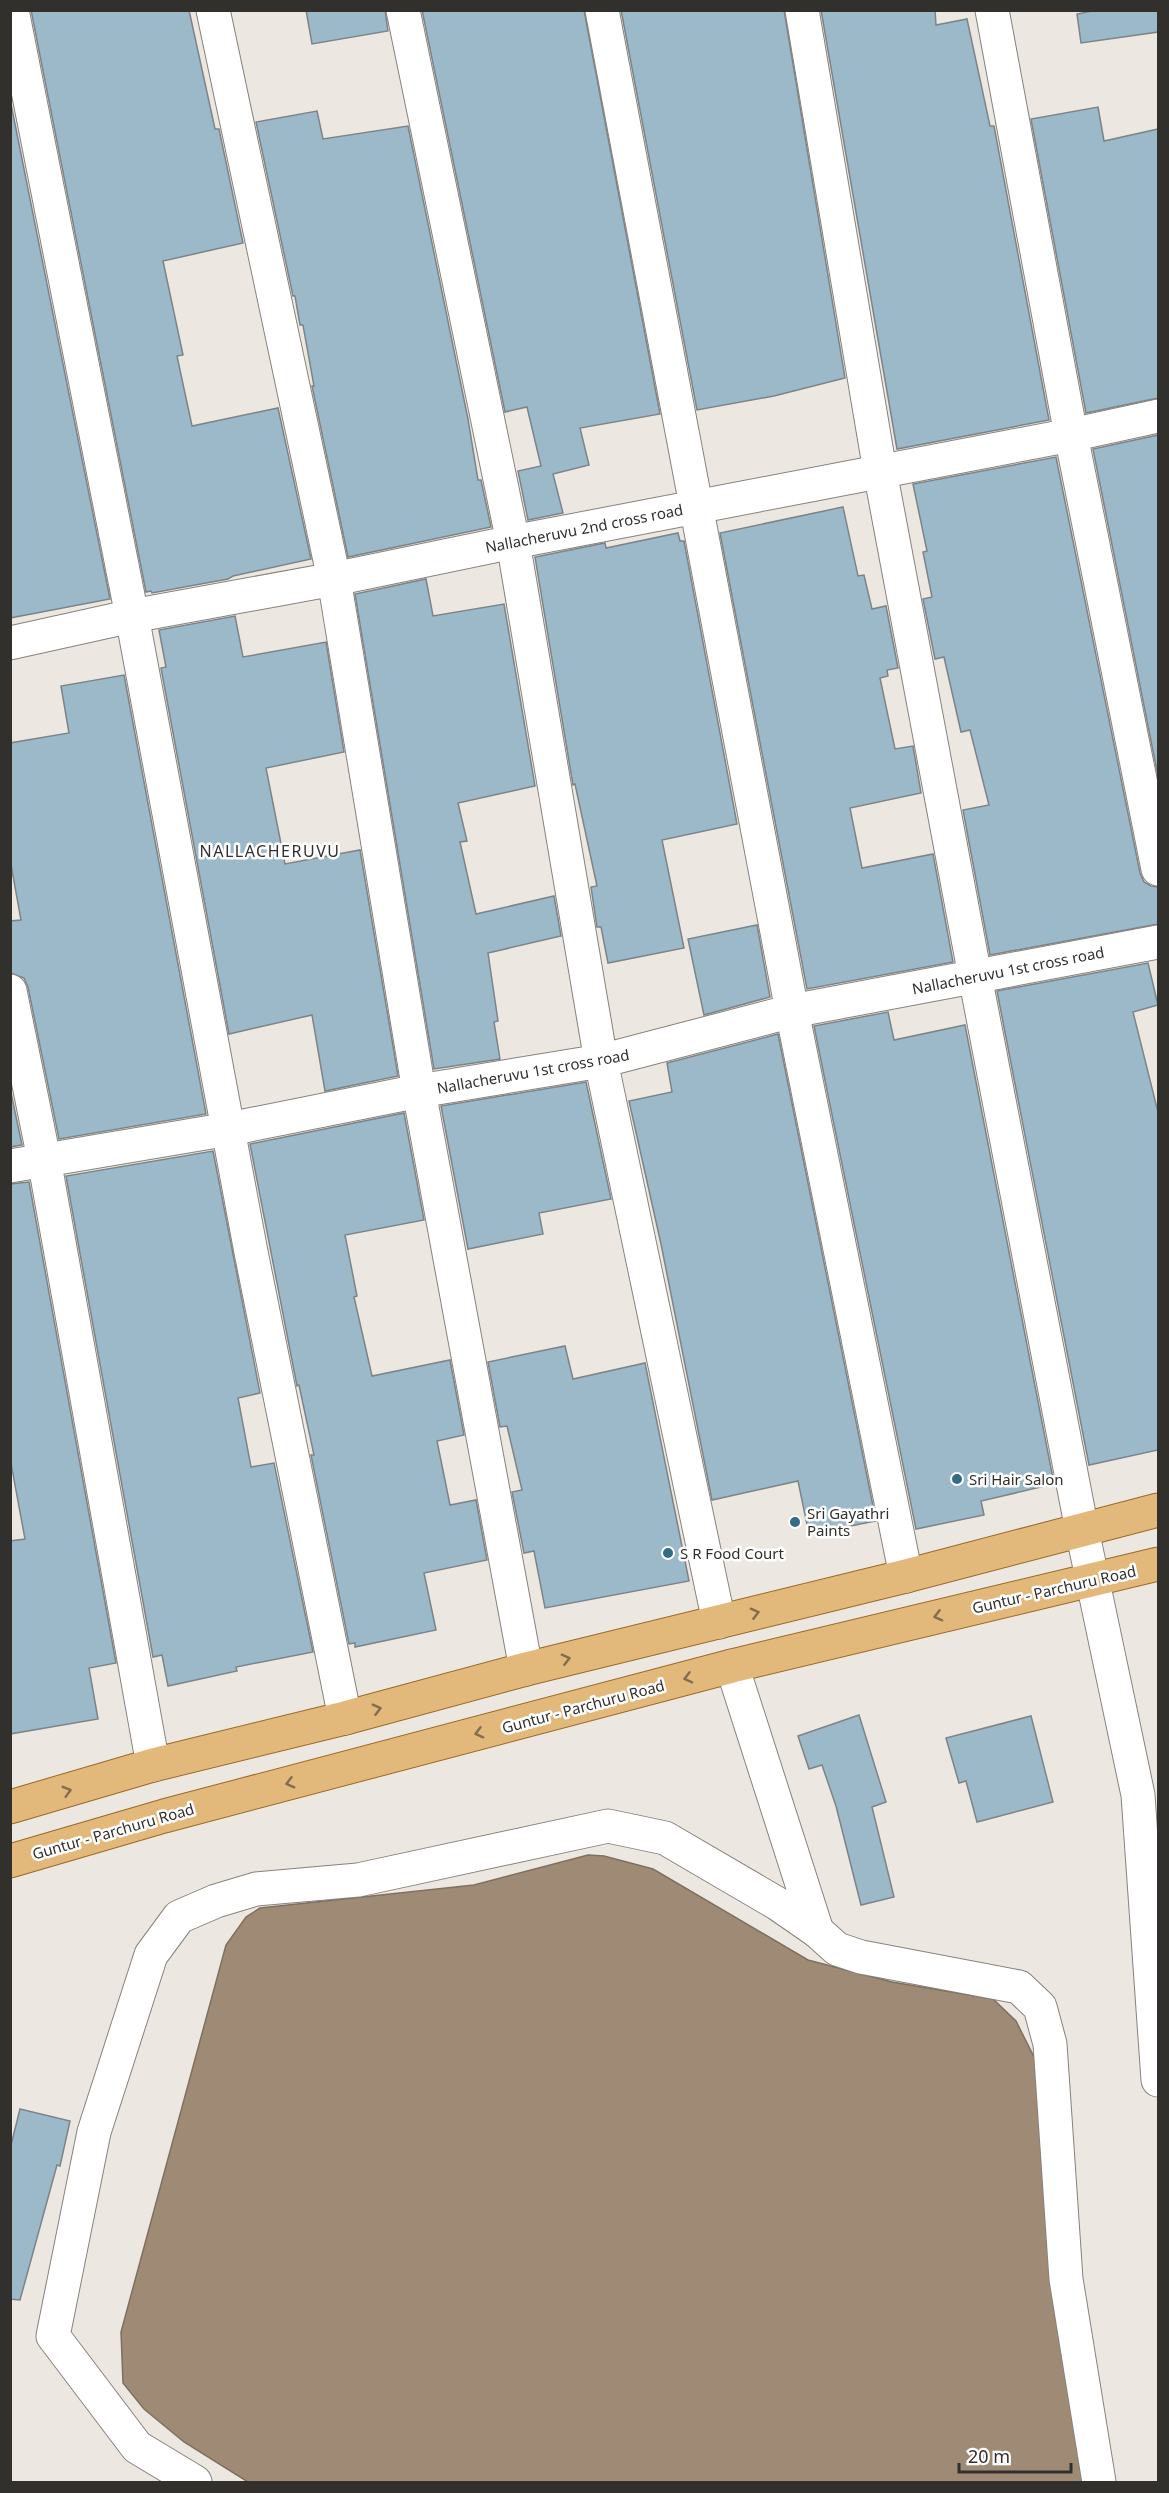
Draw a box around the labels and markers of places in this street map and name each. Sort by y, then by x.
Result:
place label: Sri Hair Salon [969,1469,1064,1489]
marker: Sri Hair Salon [950,1472,964,1486]
place label: Sri Gayathri Paints [807,1503,889,1540]
marker: Sri Gayathri Paints [788,1515,802,1529]
place label: S R Food Court [680,1543,784,1563]
marker: S R Food Court [661,1546,675,1560]

